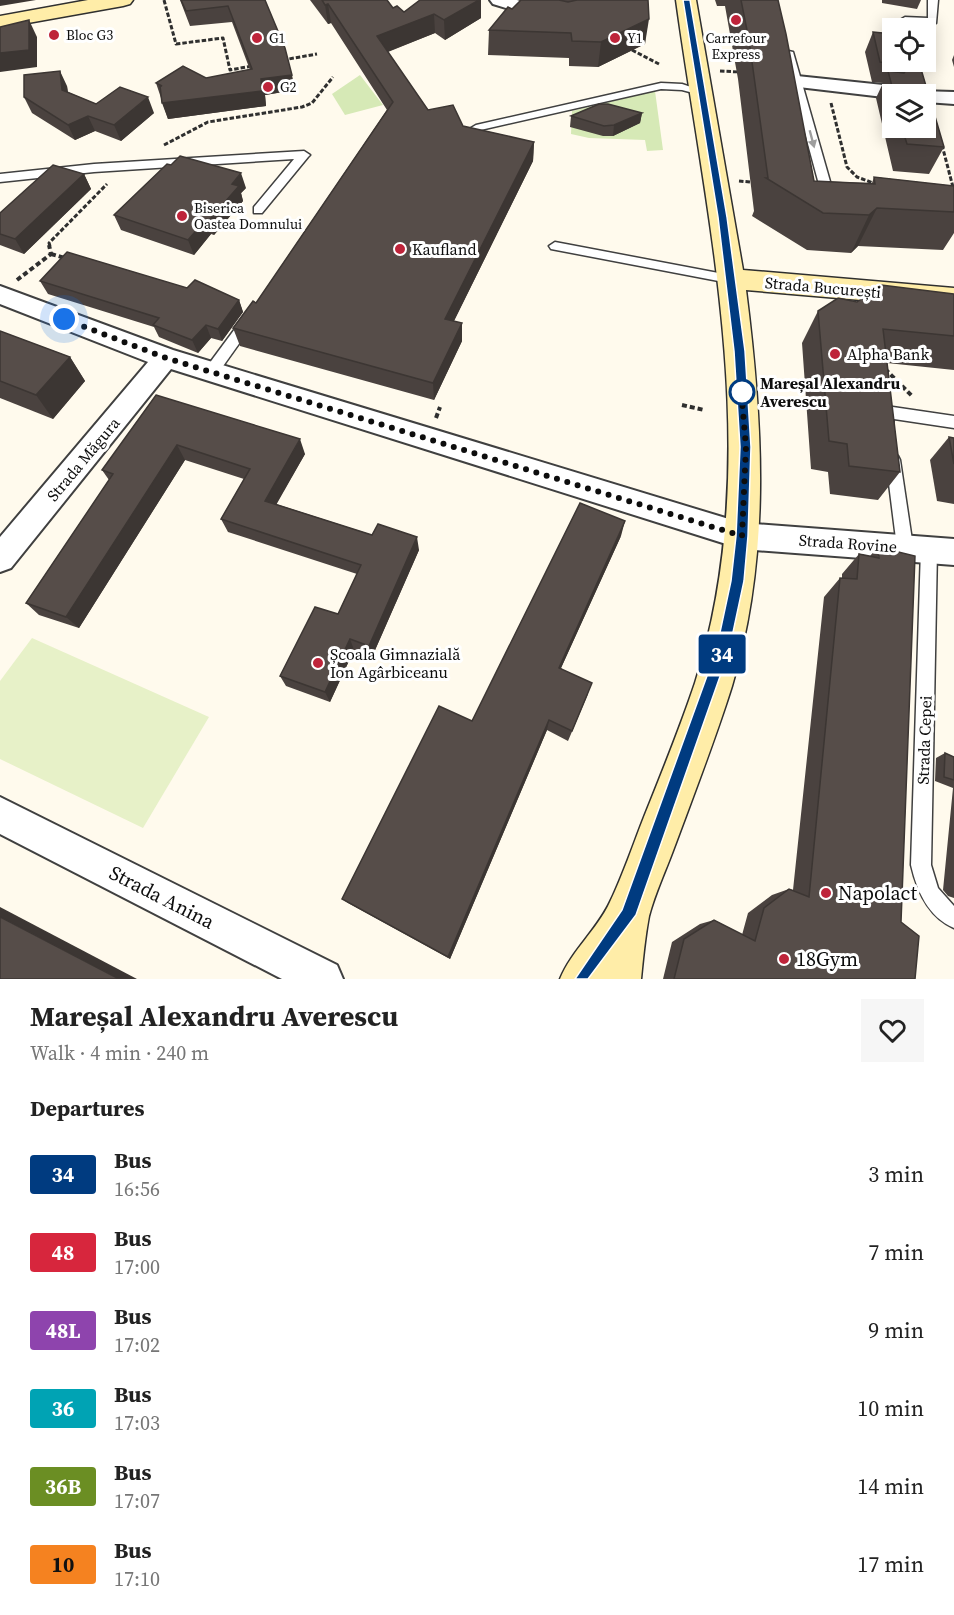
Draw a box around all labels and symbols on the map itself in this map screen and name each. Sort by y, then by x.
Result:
marker: Carrefour Express [729,13,743,27]
place label: Bloc G3 [66,25,113,45]
marker: Bloc G3 [47,28,61,42]
place label: G1 [269,28,286,48]
place label: Y1 [627,28,643,48]
place label: Carrefour Express [706,28,767,64]
marker: G1 [250,31,264,45]
marker: Y1 [608,31,622,45]
place label: G2 [280,77,297,97]
marker: G2 [261,80,275,94]
one-way arrow [808,130,817,148]
place label: Biserica Oastea Domnului [194,198,302,234]
marker: Biserica Oastea Domnului [175,209,189,223]
place label: Kaufland [412,238,476,260]
marker: Kaufland [393,242,407,256]
street label: Strada București [764,271,882,303]
your location [49,304,79,334]
place label: Alpha Bank [847,343,930,365]
marker: Alpha Bank [828,347,842,361]
place label: Mareșal Alexandru Averescu [760,372,900,412]
marker: Mareșal Alexandru Averescu [729,379,755,405]
street label: Strada Măgura [41,412,125,506]
street label: Strada Rovine [798,529,898,557]
line badge: 34 [695,634,749,674]
place label: Școala Gimnazială Ion Agârbiceanu [330,643,461,683]
marker: Școala Gimnazială Ion Agârbiceanu [311,656,325,670]
street label: Strada Cepei [911,695,937,785]
street label: Strada Anina [105,859,220,936]
place label: Napolact [838,879,917,907]
marker: Napolact [819,886,833,900]
place label: 18Gym [796,945,858,973]
marker: 18Gym [777,952,791,966]

